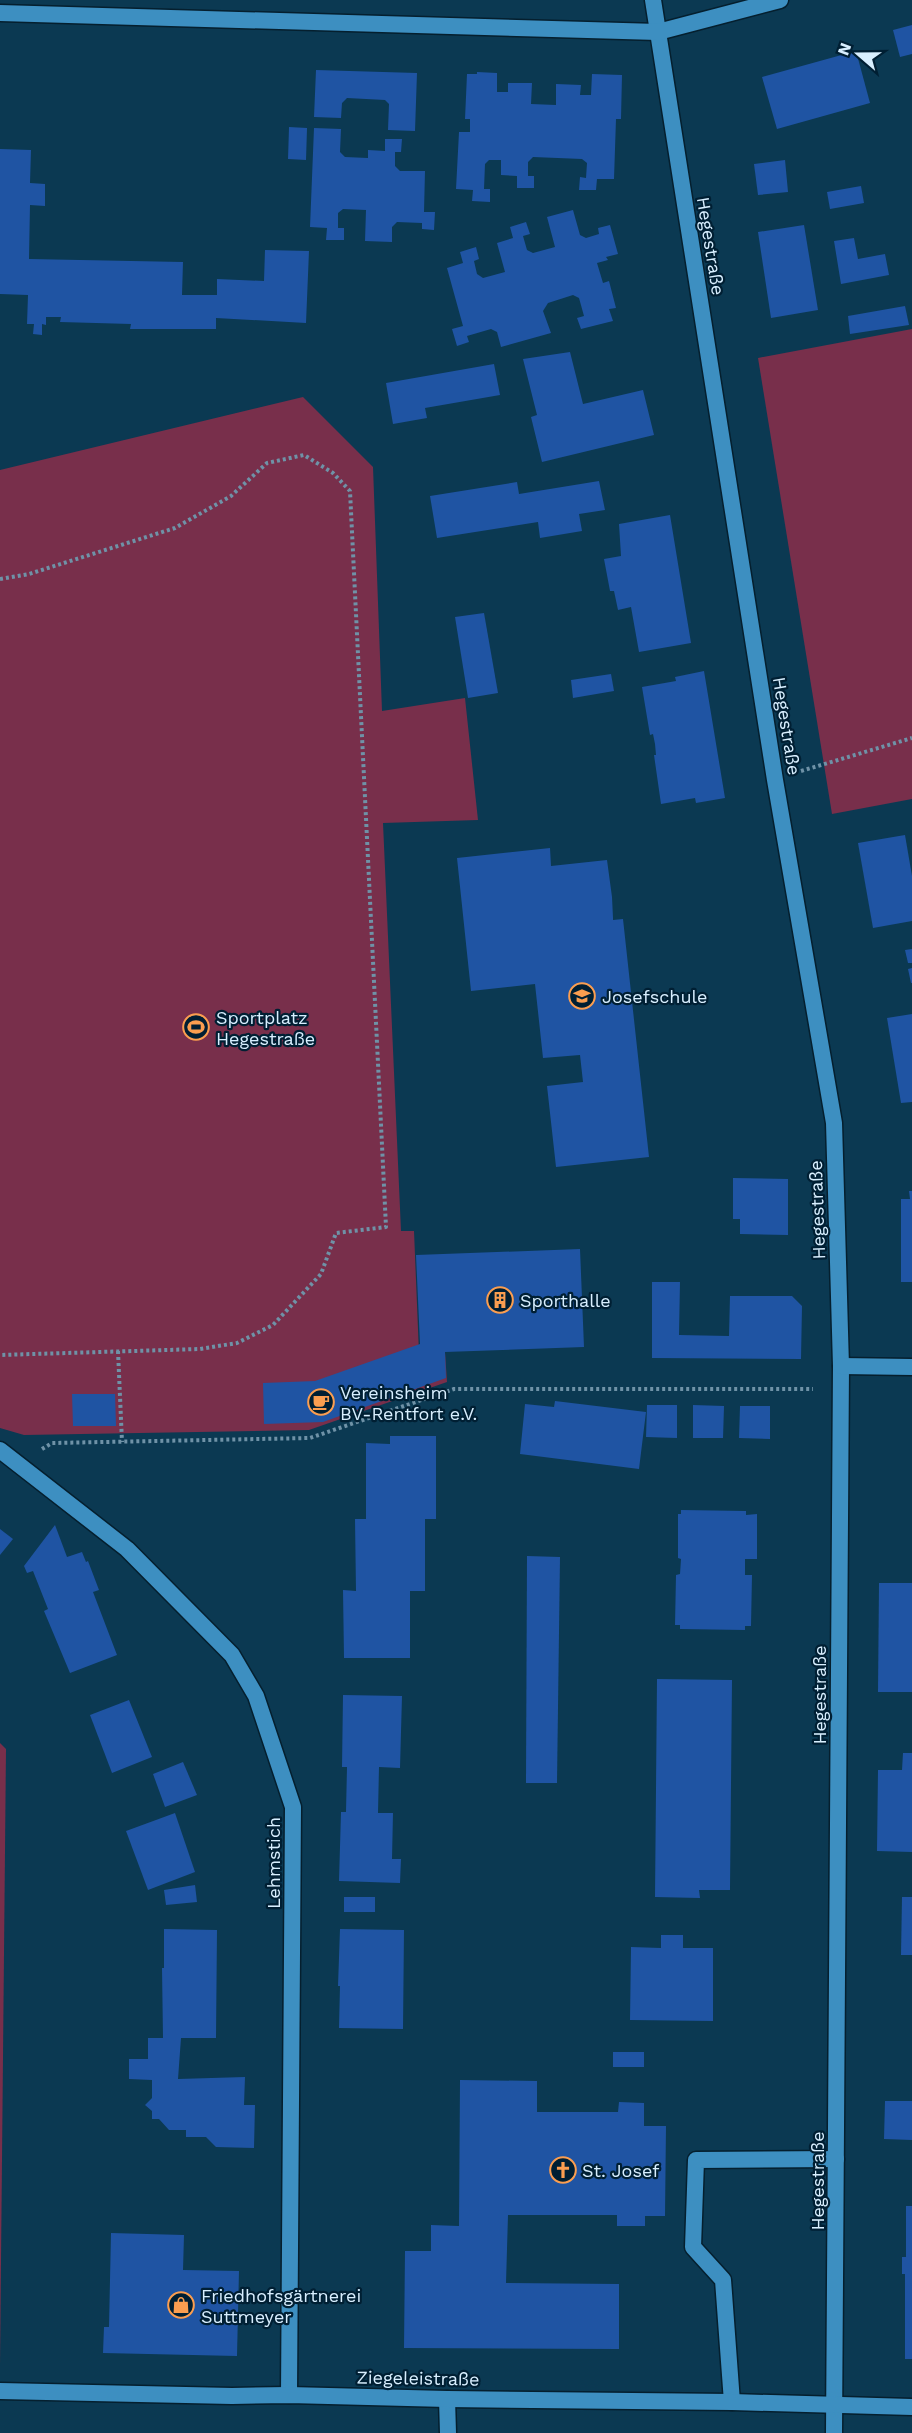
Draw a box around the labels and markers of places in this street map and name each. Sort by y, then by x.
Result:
school or university icon: Josefschule [567,981,597,1011]
place label: Josefschule [602,986,707,1007]
place label: Sportplatz Hegestraße [216,1007,315,1049]
sports icon: Sportplatz Hegestraße [181,1012,211,1042]
building icon: Sporthalle [485,1285,515,1315]
place label: Sporthalle [520,1290,611,1311]
place label: Vereinsheim BV-Rentfort e.V. [340,1382,477,1424]
cafe icon: Vereinsheim BV-Rentfort e.V. [306,1387,336,1417]
church icon: St. Josef [548,2155,578,2185]
place label: St. Josef [582,2160,659,2181]
place label: Friedhofsgärtnerei Suttmeyer [201,2285,361,2327]
shop icon: Friedhofsgärtnerei Suttmeyer [166,2290,196,2320]

